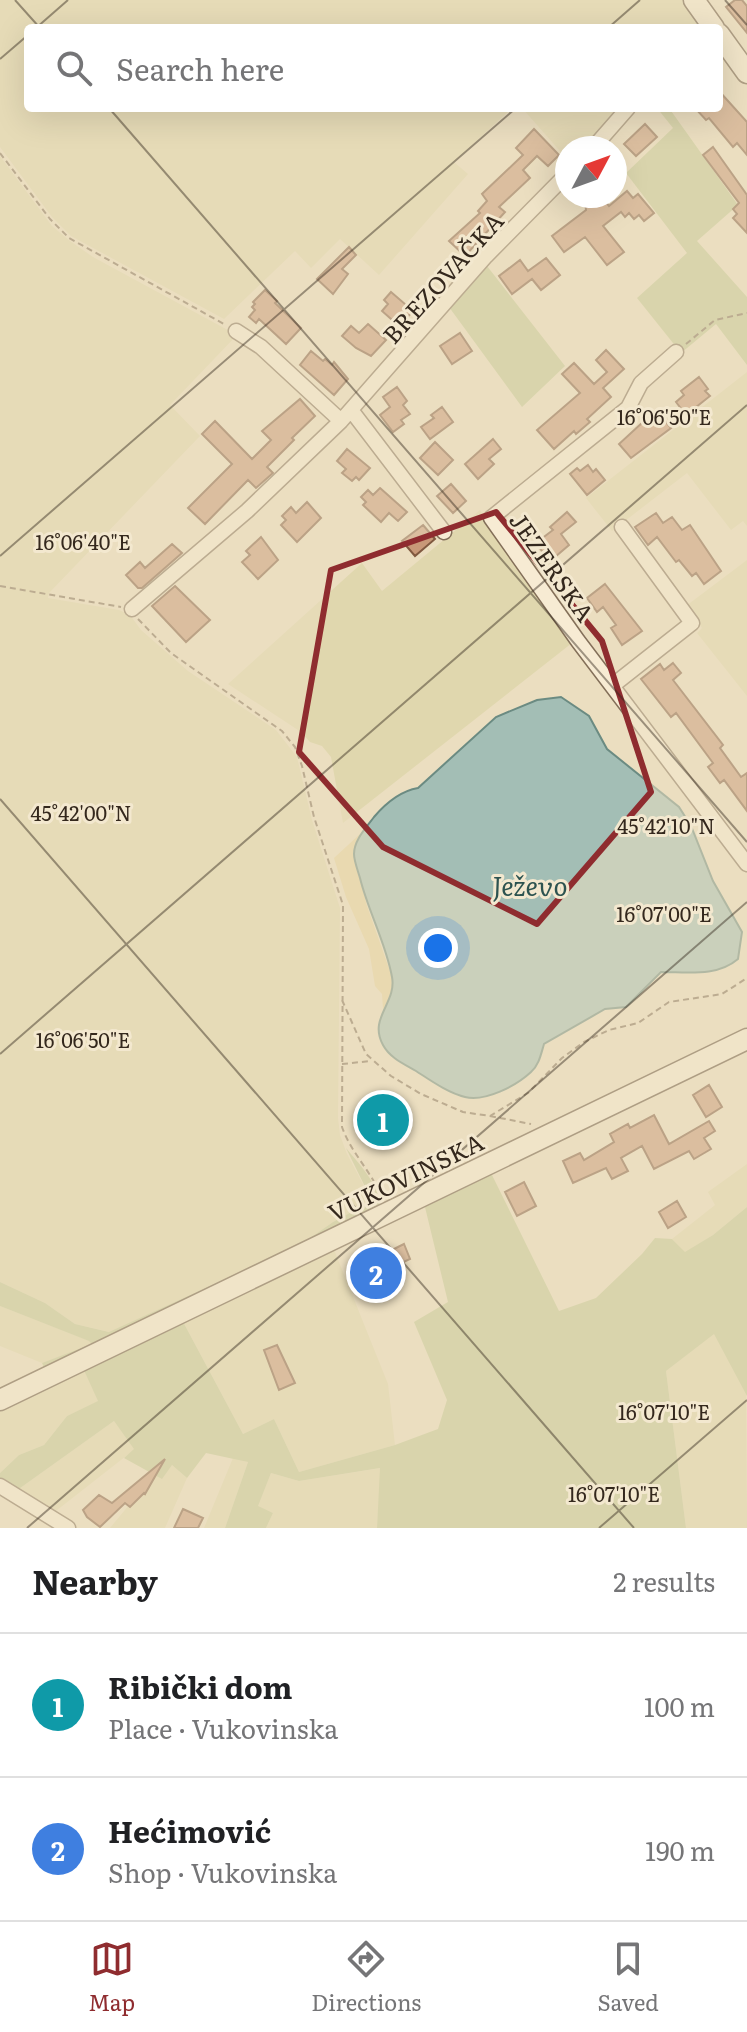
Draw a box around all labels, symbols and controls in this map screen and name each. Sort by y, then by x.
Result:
search box [24,24,723,112]
icon: search [52,46,96,90]
text: Search here [116,46,284,90]
north arrow [555,136,627,208]
street label: BREZOVAČKA [373,203,511,350]
text: 16°06'50"E [617,401,711,431]
street label: JEZERSKA [502,504,604,628]
text: 16°06'40"E [35,526,131,556]
text: 45°42'00"N [30,797,132,827]
text: 45°42'10"N [617,810,715,840]
water label: Ježevo [492,865,568,904]
text: 16°07'00"E [616,898,712,928]
your location [418,928,458,968]
text: 16°06'50"E [36,1024,130,1054]
pin: 1 [357,1090,409,1150]
street label: VUKOVINSKA [321,1123,489,1229]
pin: 2 [350,1243,402,1303]
text: 16°07'10"E [618,1396,710,1426]
text: 16°07'10"E [568,1478,660,1508]
text: Nearby [32,1555,158,1605]
text: 2 results [613,1561,715,1600]
text: Ribički dom [108,1664,292,1708]
text: 1 [53,1686,63,1725]
text: 100 m [644,1686,715,1725]
text: Place · Vukovinska [108,1708,338,1747]
text: Hećimović [108,1808,271,1852]
text: 2 [51,1830,65,1869]
text: 190 m [645,1830,715,1869]
text: Shop · Vukovinska [108,1852,337,1891]
tab: Map [88,1937,135,2018]
tab: Directions [311,1937,421,2018]
tab: Saved [598,1937,659,2018]

